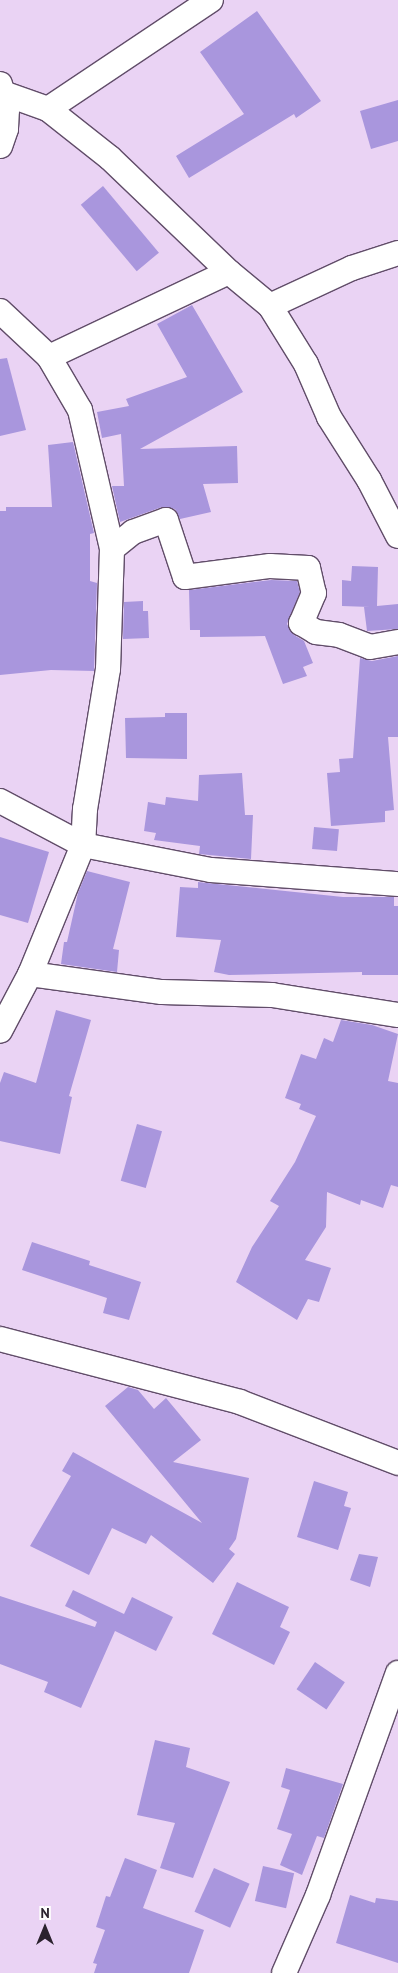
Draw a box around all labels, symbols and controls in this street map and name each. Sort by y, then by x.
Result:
north arrow [20,1903,70,1953]
text: N [40,1904,50,1922]

